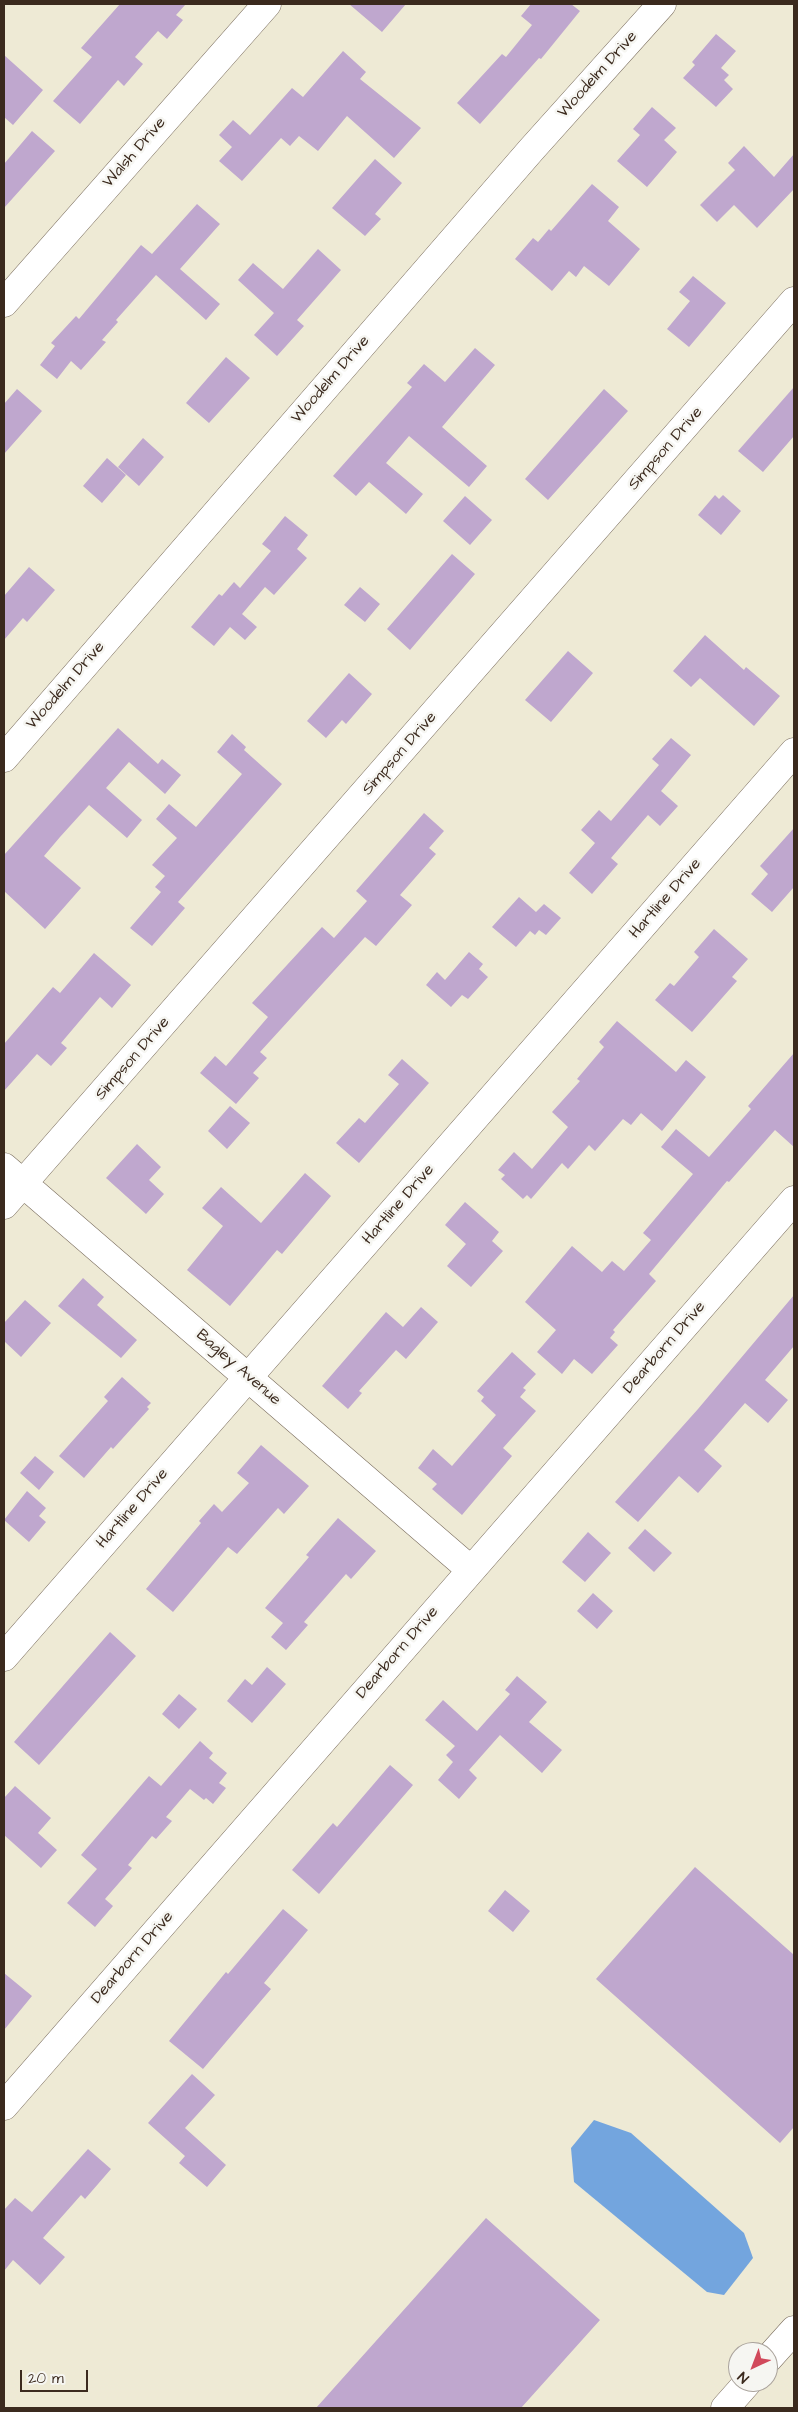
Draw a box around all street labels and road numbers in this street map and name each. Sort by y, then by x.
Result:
street label: Woodelm Drive [554,28,642,122]
street label: Walsh Drive [99,114,171,192]
street label: Woodelm Drive [288,332,374,428]
street label: Simpson Drive [625,403,707,495]
street label: Woodelm Drive [23,638,109,734]
street label: Simpson Drive [359,708,441,800]
street label: Hartline Drive [626,855,706,943]
street label: Simpson Drive [92,1013,174,1105]
street label: Hartline Drive [359,1161,439,1249]
street label: Dearborn Drive [620,1298,710,1398]
street label: Bagley Avenue [192,1326,284,1410]
street label: Hartline Drive [93,1465,173,1553]
street label: Dearborn Drive [353,1603,443,1703]
street label: Dearborn Drive [88,1908,178,2008]

